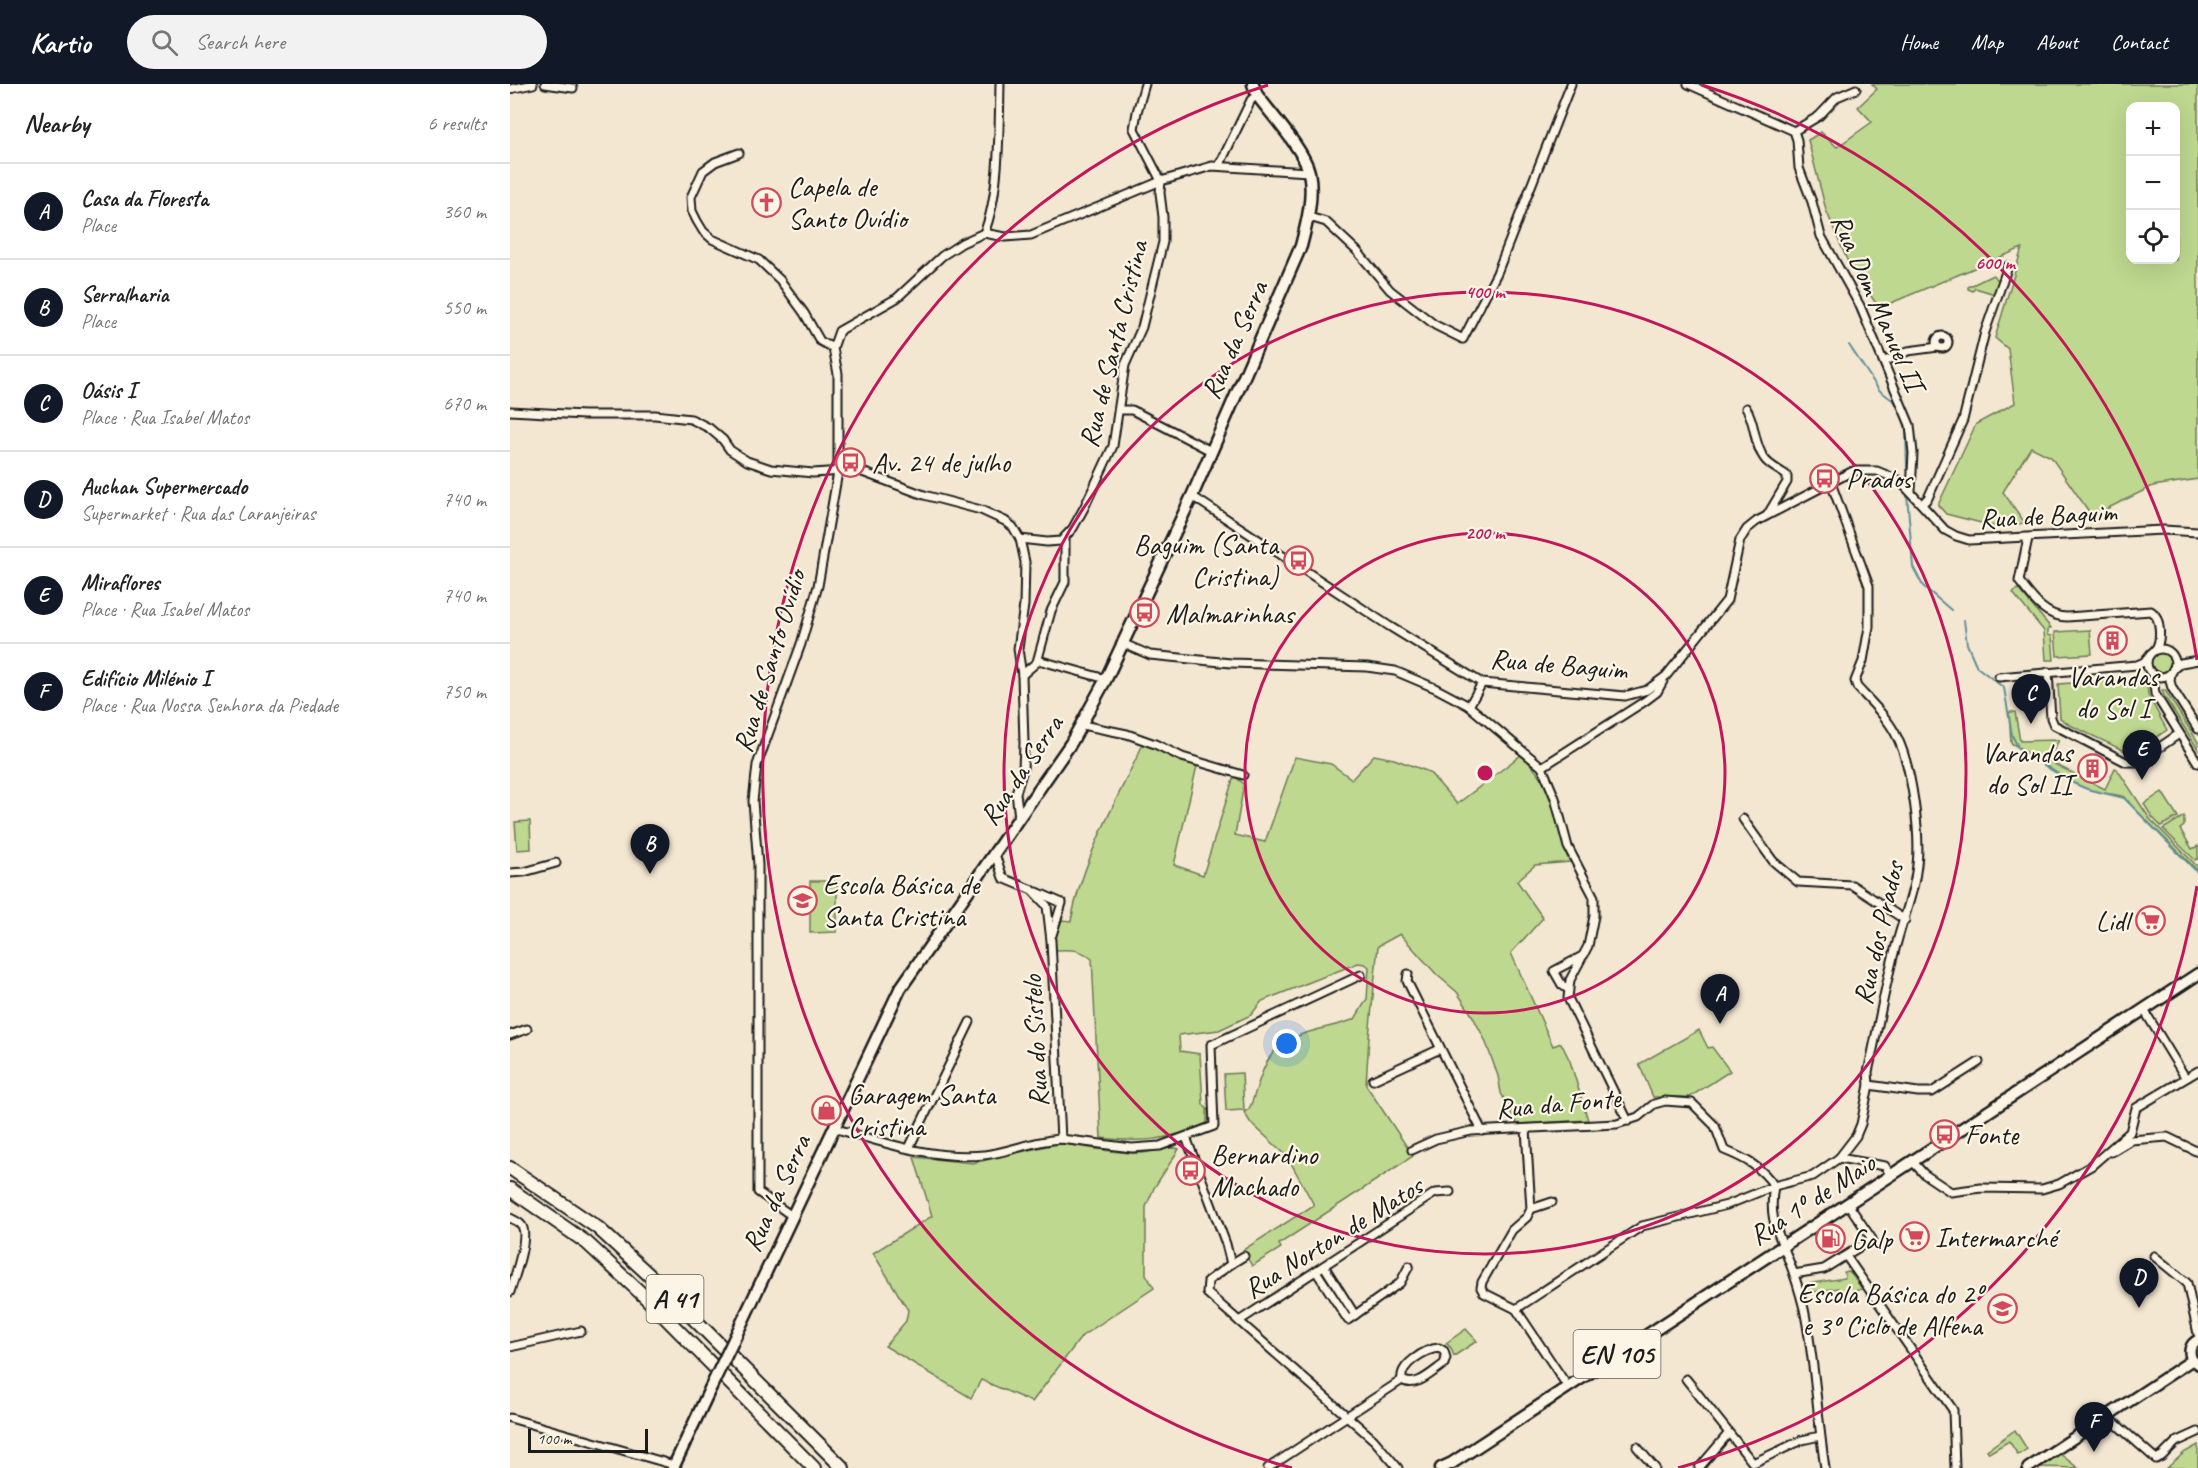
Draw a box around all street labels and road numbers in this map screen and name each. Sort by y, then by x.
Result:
street label: Rua Dom Manuel II [1823,208,1935,401]
street label: Rua de Santa Cristina [1070,235,1156,451]
street label: Rua da Serra [1193,274,1276,404]
street label: Rua de Baguim [1978,494,2119,536]
street label: Rua de Santo Ovídio [725,563,814,756]
street label: Rua de Baguim [1489,641,1630,688]
street label: Rua da Serra [971,707,1072,832]
street label: Rua dos Prados [1845,856,1912,1008]
street label: Rua do Sistelo [1014,972,1056,1108]
street label: Rua da Fonte [1494,1080,1624,1126]
street label: Rua da Serra [734,1127,819,1257]
street label: Rua 1º de Maio [1742,1144,1883,1253]
street label: Rua Norton de Matos [1237,1167,1431,1306]
road number: A 41 [646,1275,704,1323]
road number: EN 105 [1574,1330,1660,1378]

